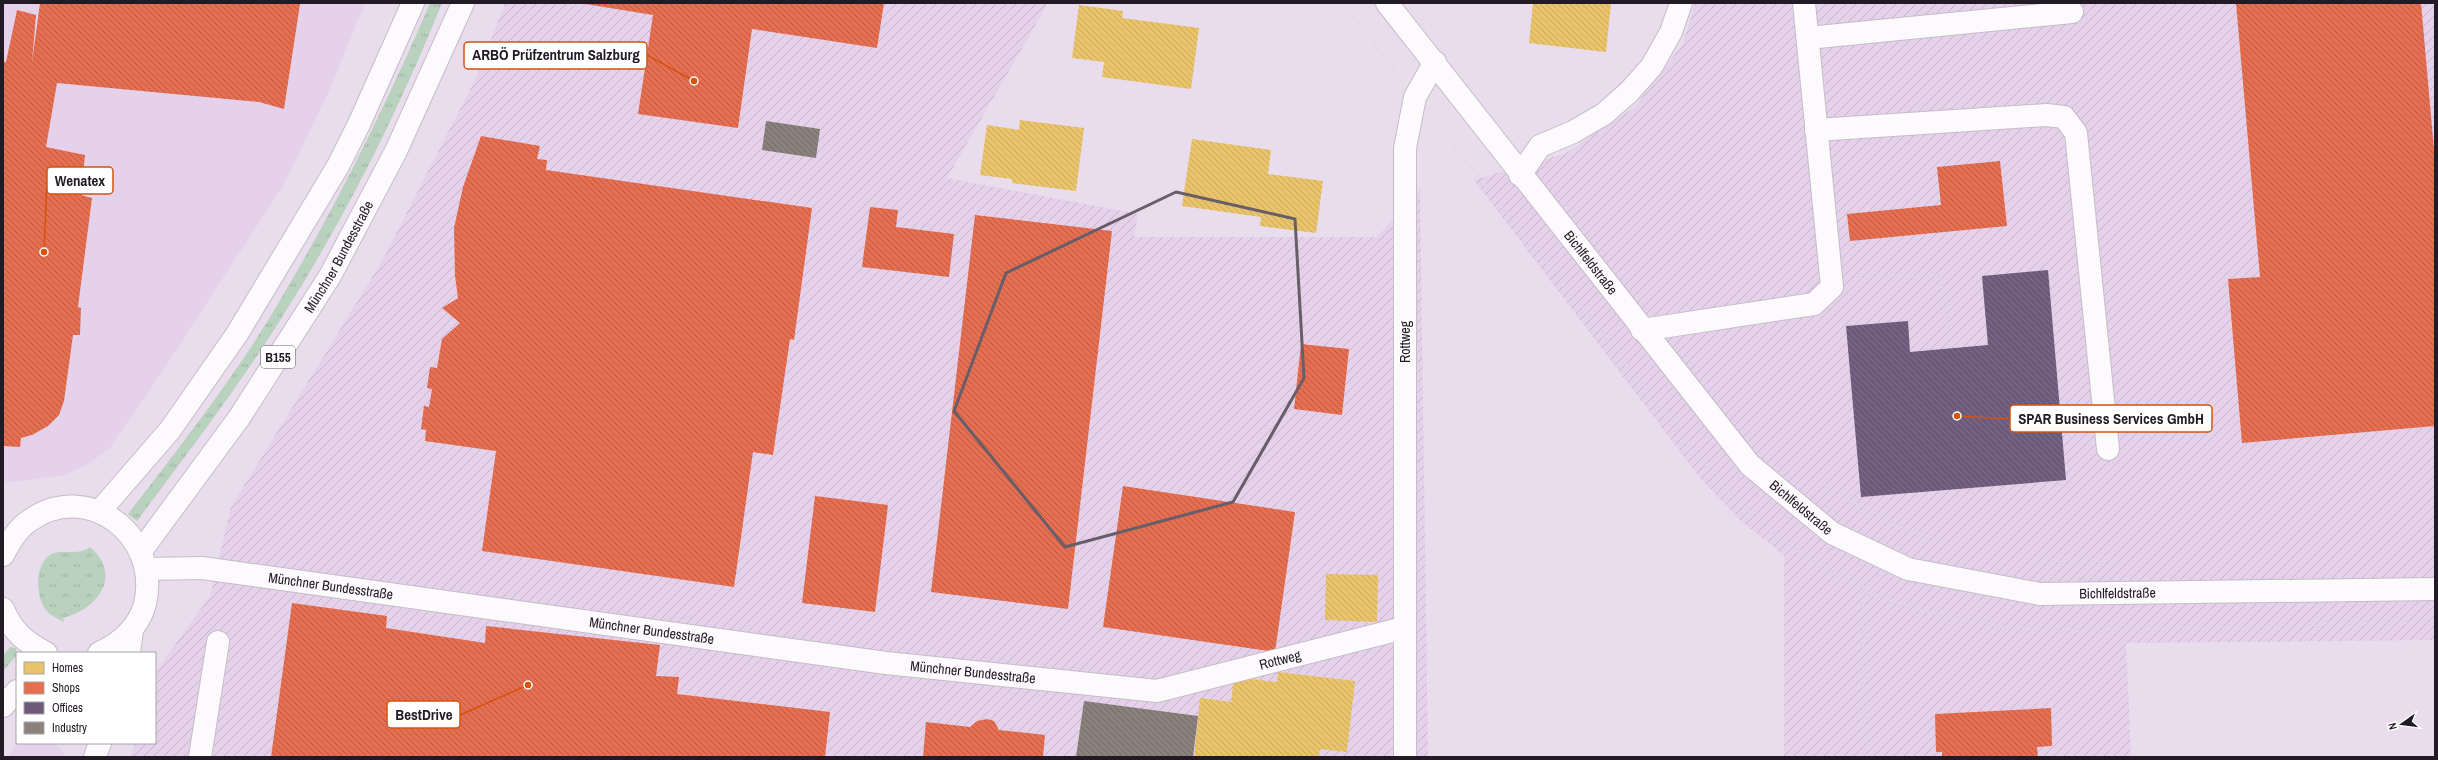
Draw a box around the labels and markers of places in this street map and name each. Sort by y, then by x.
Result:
callout: ARBÖ Prüfzentrum Salzburg [464,42,647,69]
callout: Wenatex [47,167,113,194]
callout: SPAR Business Services GmbH [2010,405,2212,432]
callout: BestDrive [387,701,460,728]

